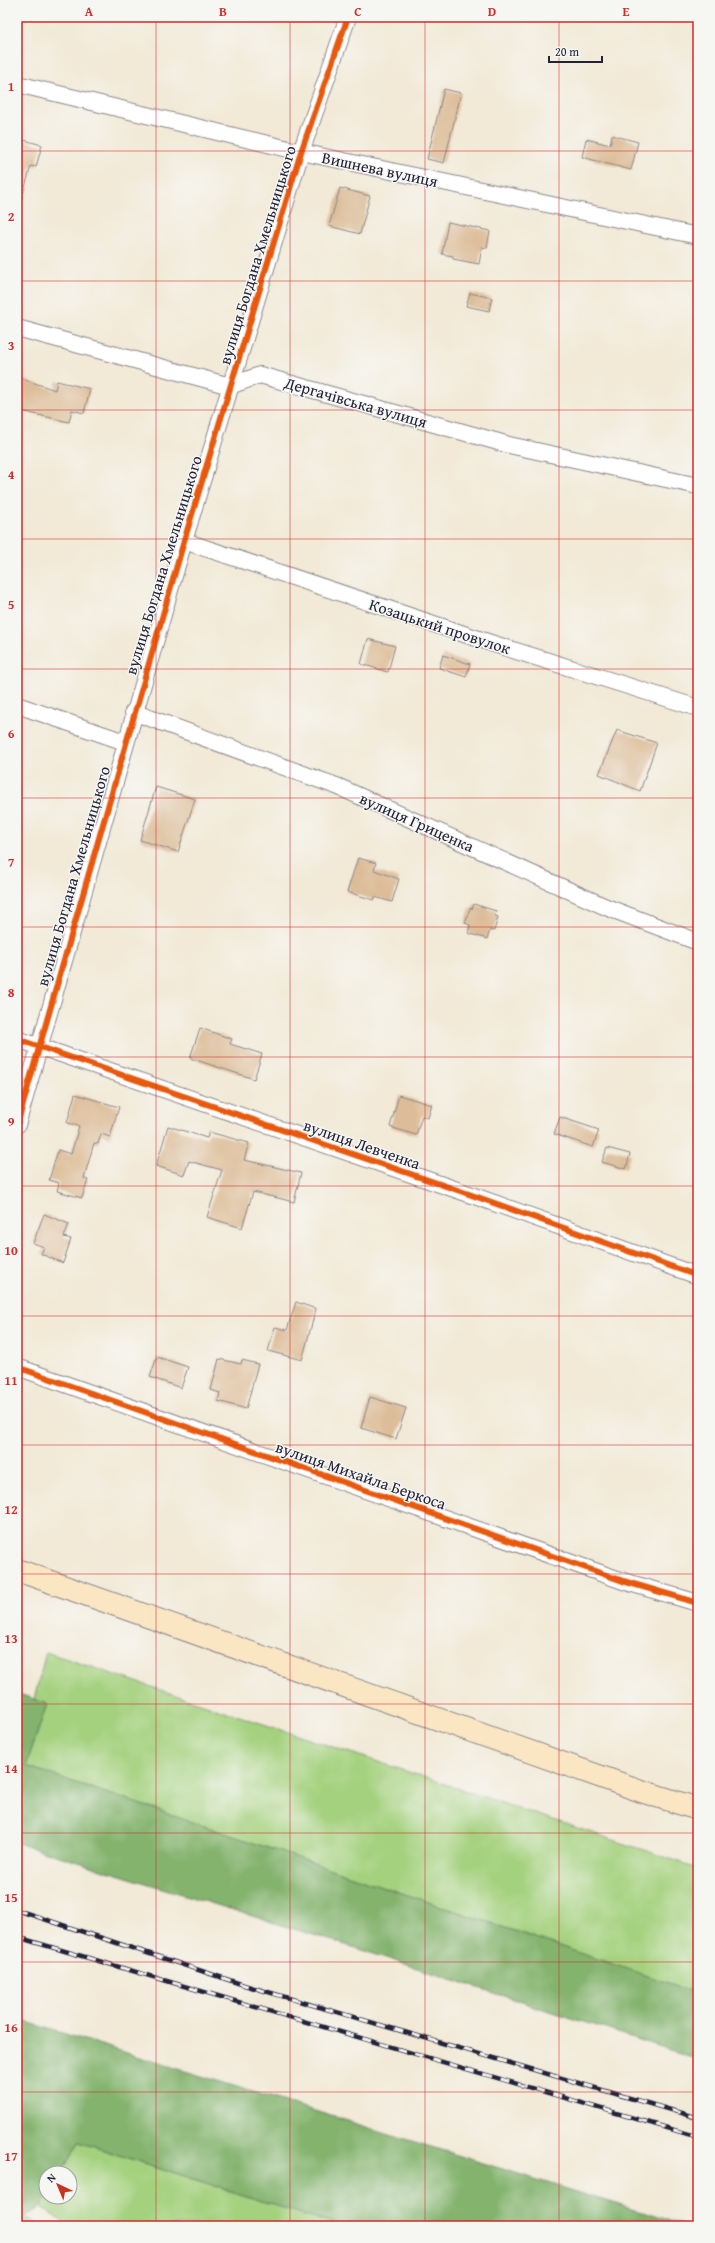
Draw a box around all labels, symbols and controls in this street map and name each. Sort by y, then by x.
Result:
text: A [85,2,94,21]
text: B [219,2,227,21]
text: C [354,2,362,21]
text: D [488,2,496,21]
text: E [623,2,630,21]
scale bar [549,38,602,64]
text: 20 m [555,43,579,60]
text: 1 [8,77,14,96]
street label: вулиця Богдана Хмельницького [212,143,302,367]
street label: Вишнева вулиця [320,145,440,193]
text: 2 [8,207,15,226]
text: 3 [8,336,14,355]
street label: Дергачівська вулиця [281,370,430,434]
street label: вулиця Богдана Хмельницького [118,453,208,677]
text: 4 [8,465,15,484]
street label: Козацький провулок [366,592,514,660]
text: 5 [8,595,15,614]
text: 6 [8,724,15,743]
street label: вулиця Богдана Хмельницького [30,763,116,989]
street label: вулиця Гриценка [356,786,478,858]
text: 7 [8,853,15,872]
text: 8 [8,983,15,1002]
text: 9 [8,1112,15,1131]
street label: вулиця Левченка [300,1113,424,1175]
text: 10 [4,1241,18,1260]
text: 11 [4,1371,18,1390]
street label: вулиця Михайла Беркоса [273,1435,450,1516]
text: 12 [4,1500,18,1519]
text: 13 [4,1629,18,1648]
text: 14 [4,1759,18,1778]
text: 15 [4,1888,18,1907]
text: 16 [4,2018,18,2037]
text: 17 [4,2147,18,2166]
north arrow [38,2165,78,2205]
text: N [43,2169,60,2186]

